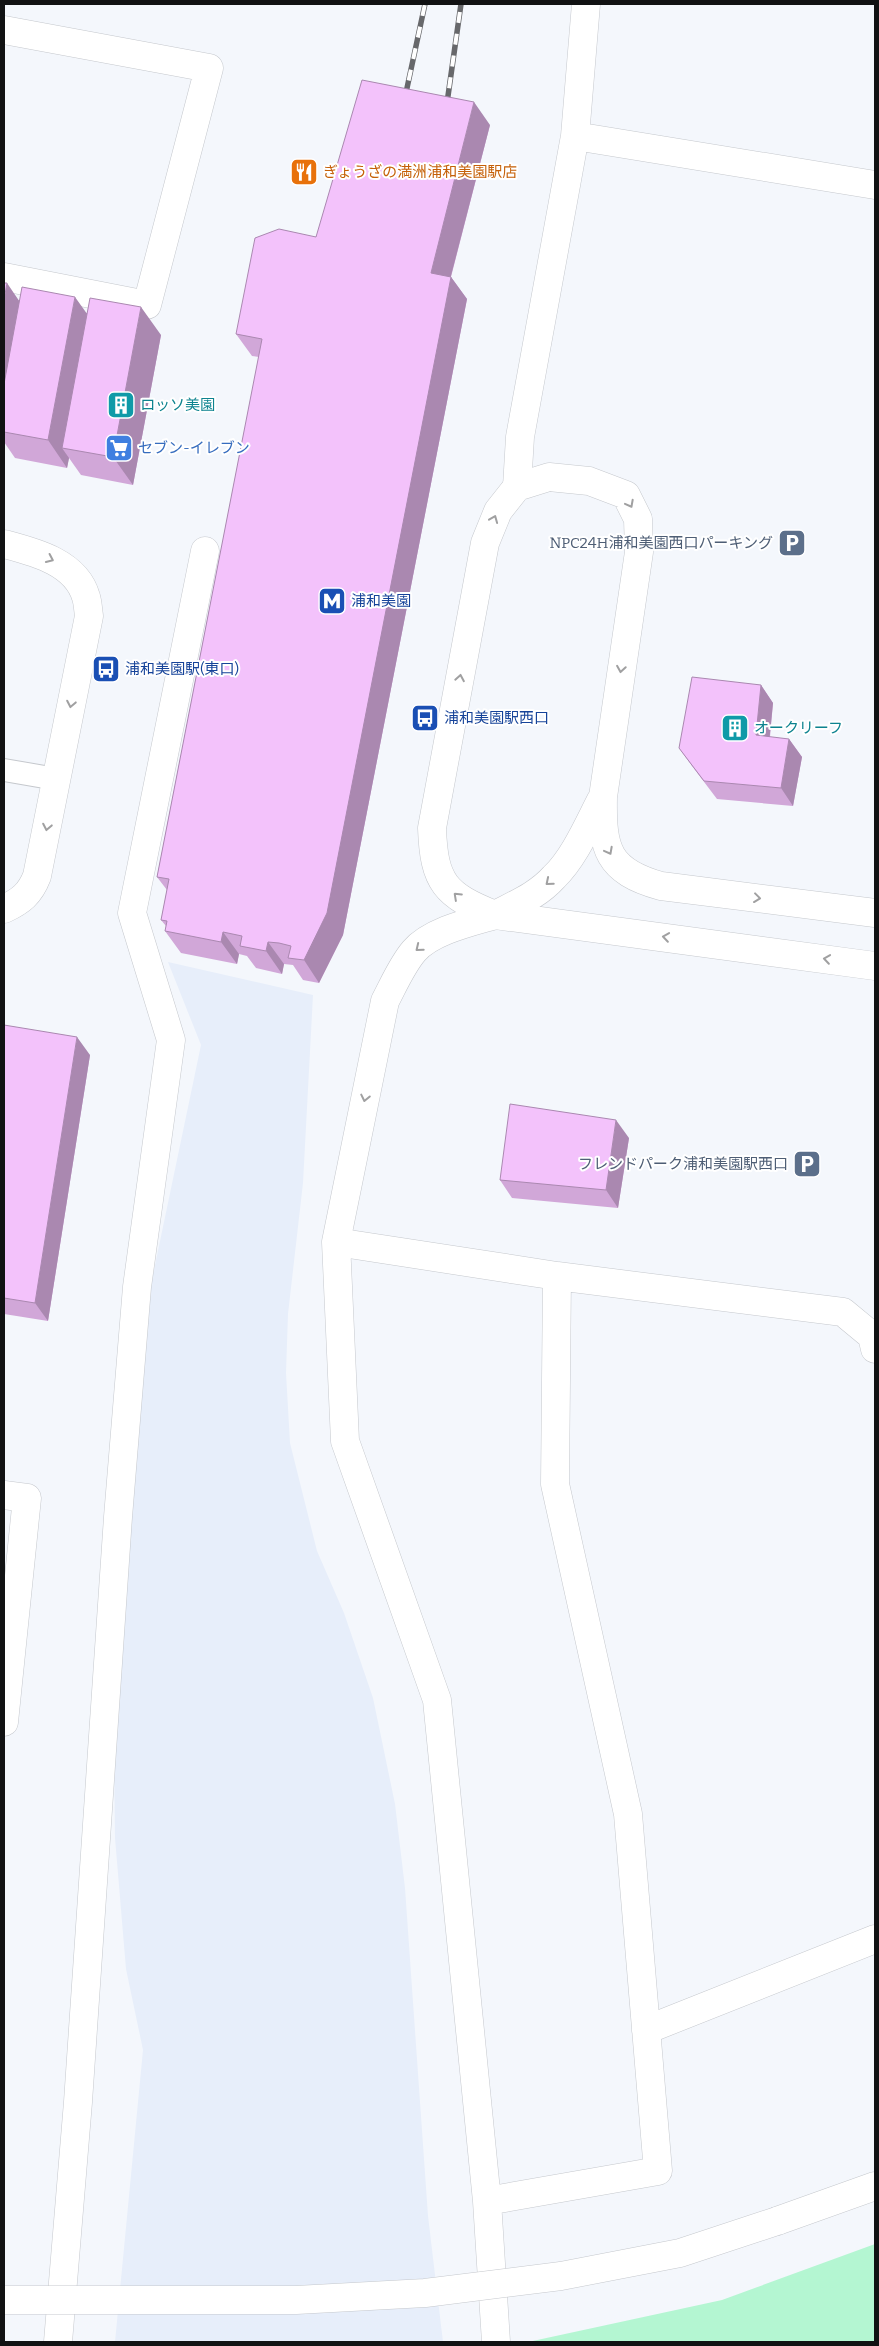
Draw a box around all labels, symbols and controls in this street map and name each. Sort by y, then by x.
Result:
restaurant icon: ぎょうざの満洲浦和美園駅店 [289,157,319,187]
place label: ぎょうざの満洲浦和美園駅店 [323,163,517,181]
building icon: ロッソ美園 [106,390,136,420]
place label: ロッソ美園 [140,396,215,414]
supermarket icon: セブン-イレブン [104,433,134,463]
place label: セブン-イレブン [138,439,250,457]
one-way arrow [624,499,634,508]
one-way arrow [488,515,499,524]
parking icon: NPC24H浦和美園西口パーキング [777,528,807,558]
place label: NPC24H浦和美園西口パーキング [549,534,773,552]
one-way arrow [45,553,54,564]
metro station icon: 浦和美園 [317,586,347,616]
place label: 浦和美園 [351,592,411,610]
bus stop icon: 浦和美園駅(東口) [91,654,121,684]
place label: 浦和美園駅(東口) [125,660,239,678]
one-way arrow [617,664,627,673]
one-way arrow [454,673,465,682]
one-way arrow [67,699,77,708]
bus stop icon: 浦和美園駅西口 [410,703,440,733]
place label: 浦和美園駅西口 [444,709,549,727]
building icon: オークリーフ [720,713,750,743]
place label: オークリーフ [754,719,843,737]
one-way arrow [42,823,52,832]
one-way arrow [603,845,613,854]
one-way arrow [546,876,555,884]
one-way arrow [753,892,761,903]
one-way arrow [454,893,463,902]
one-way arrow [662,932,670,942]
one-way arrow [416,943,425,951]
one-way arrow [823,954,831,965]
one-way arrow [360,1094,371,1102]
parking icon: フレンドパーク浦和美園駅西口 [792,1149,822,1179]
place label: フレンドパーク浦和美園駅西口 [578,1155,788,1173]

